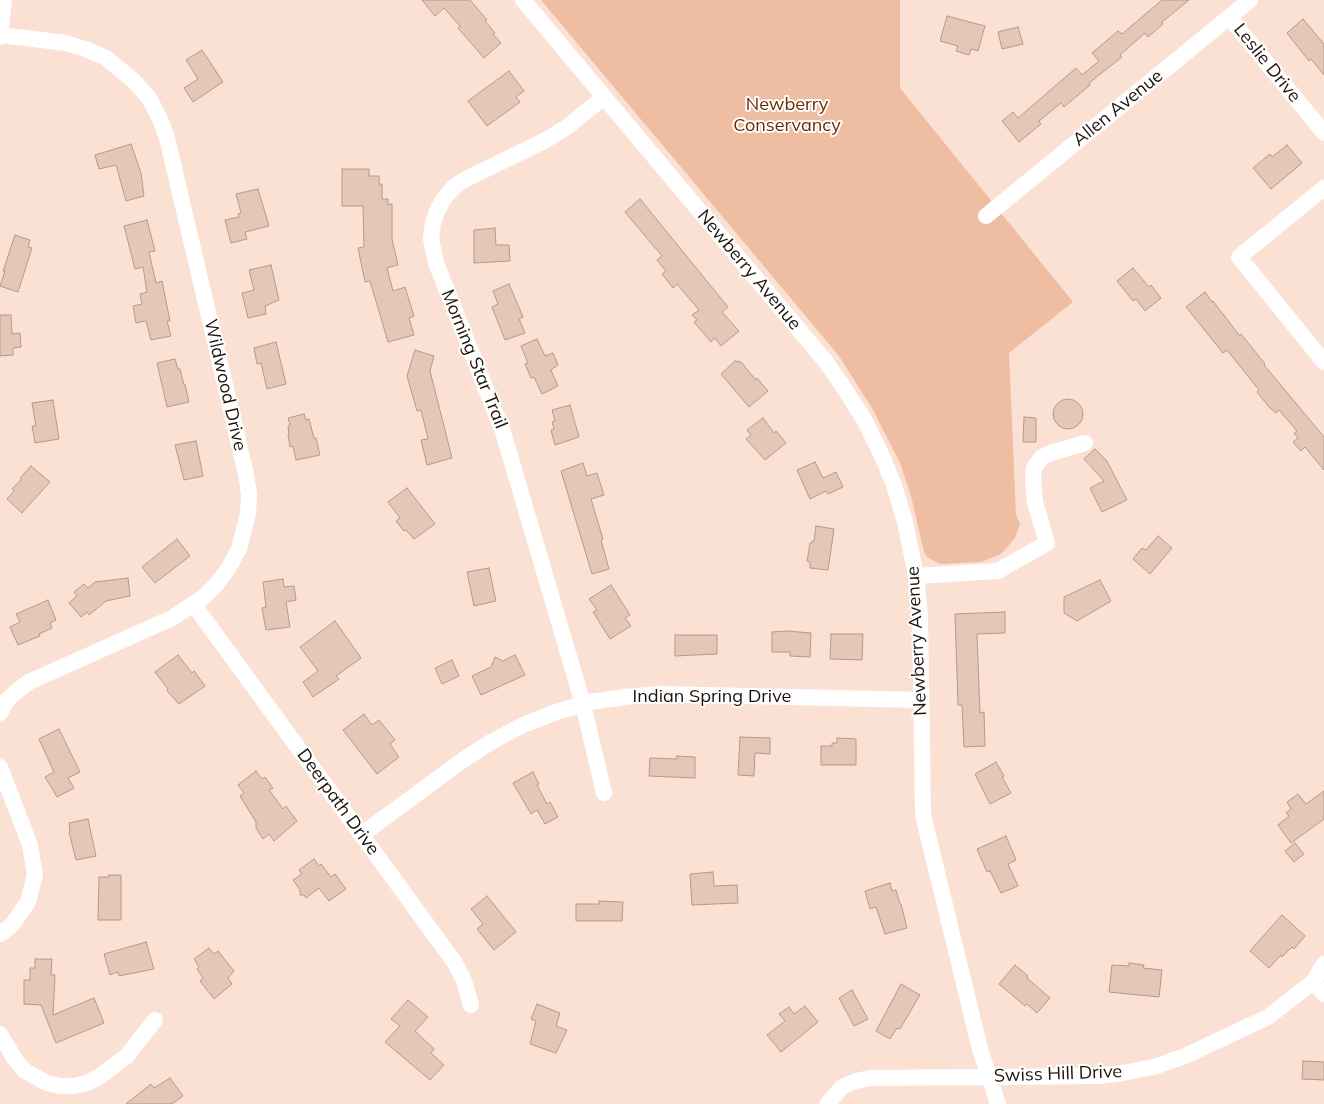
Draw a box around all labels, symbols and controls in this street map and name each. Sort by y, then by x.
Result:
street label: Leslie Drive [1229,19,1305,107]
street label: Allen Avenue [1069,65,1167,151]
park label: Newberry Conservancy [733,94,841,136]
street label: Newberry Avenue [693,206,805,334]
street label: Morning Star Trail [436,286,512,432]
street label: Wildwood Drive [199,317,251,453]
street label: Newberry Avenue [902,566,932,716]
street label: Indian Spring Drive [633,686,791,708]
street label: Deerpath Drive [292,745,384,859]
street label: Swiss Hill Drive [993,1061,1123,1087]

